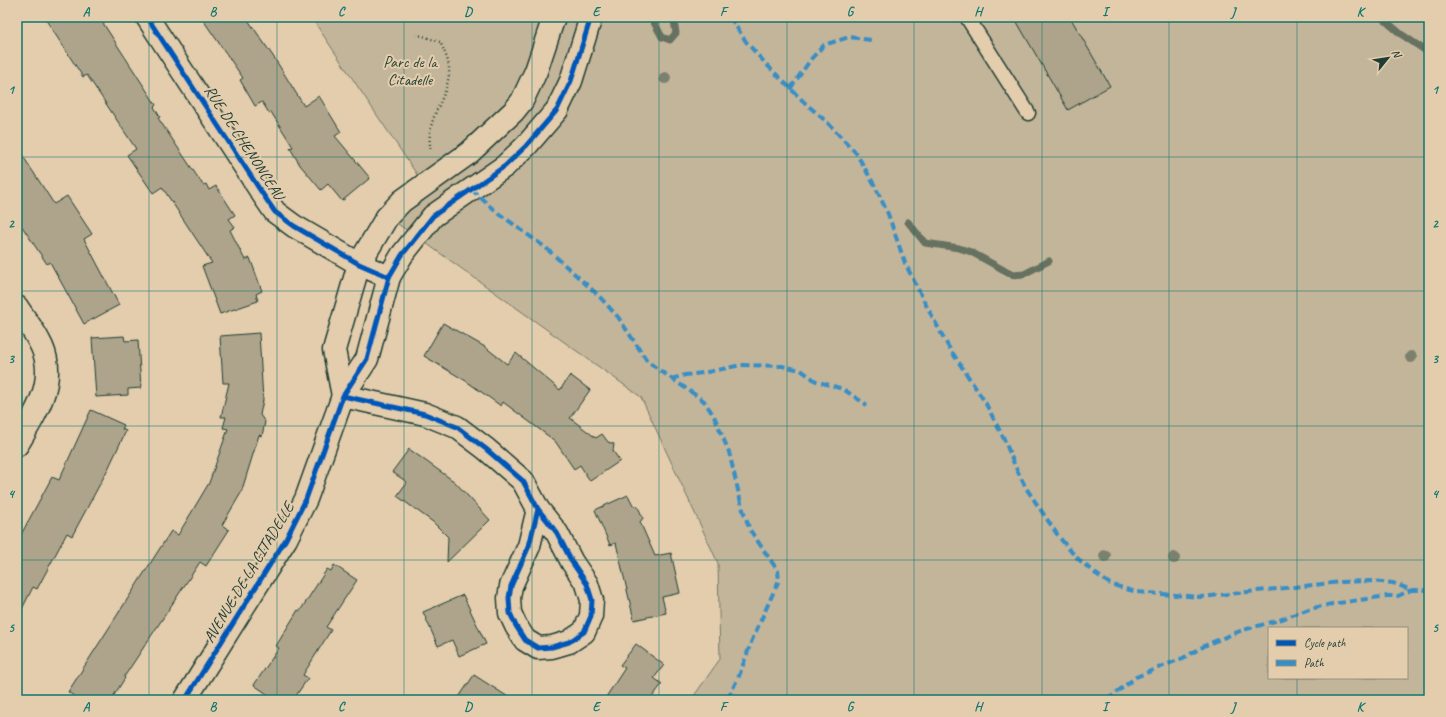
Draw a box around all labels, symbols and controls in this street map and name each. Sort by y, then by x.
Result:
text: A [83,4,91,20]
text: B [210,4,218,20]
text: C [338,4,346,20]
text: D [464,4,473,20]
text: E [593,4,602,20]
text: F [720,4,729,20]
text: G [847,4,855,20]
text: H [974,4,984,20]
text: I [1102,4,1111,20]
text: J [1230,4,1237,20]
text: K [1357,4,1367,20]
north arrow [1368,38,1408,78]
text: N [1389,47,1406,61]
park label: Parc de la Citadelle [383,52,438,90]
text: 1 [8,82,16,98]
street label: RUE DE CHENONCEAU [200,82,290,206]
text: 1 [1432,82,1440,98]
text: 2 [8,216,15,232]
text: 2 [1432,216,1439,232]
text: 3 [8,351,15,367]
text: 3 [1432,351,1439,367]
text: 4 [8,486,16,502]
text: 4 [1432,486,1440,502]
street label: AVENUE DE LA CITADELLE [199,497,300,646]
text: 5 [8,620,15,636]
text: 5 [1432,620,1439,636]
legend [1268,627,1408,679]
text: Cycle path [1304,635,1346,651]
text: Path [1304,655,1324,671]
text: A [83,699,91,715]
text: B [210,699,218,715]
text: C [338,699,346,715]
text: D [464,699,473,715]
text: E [593,699,602,715]
text: F [720,699,729,715]
text: G [847,699,855,715]
text: H [974,699,984,715]
text: I [1102,699,1111,715]
text: J [1230,699,1237,715]
text: K [1357,699,1367,715]

